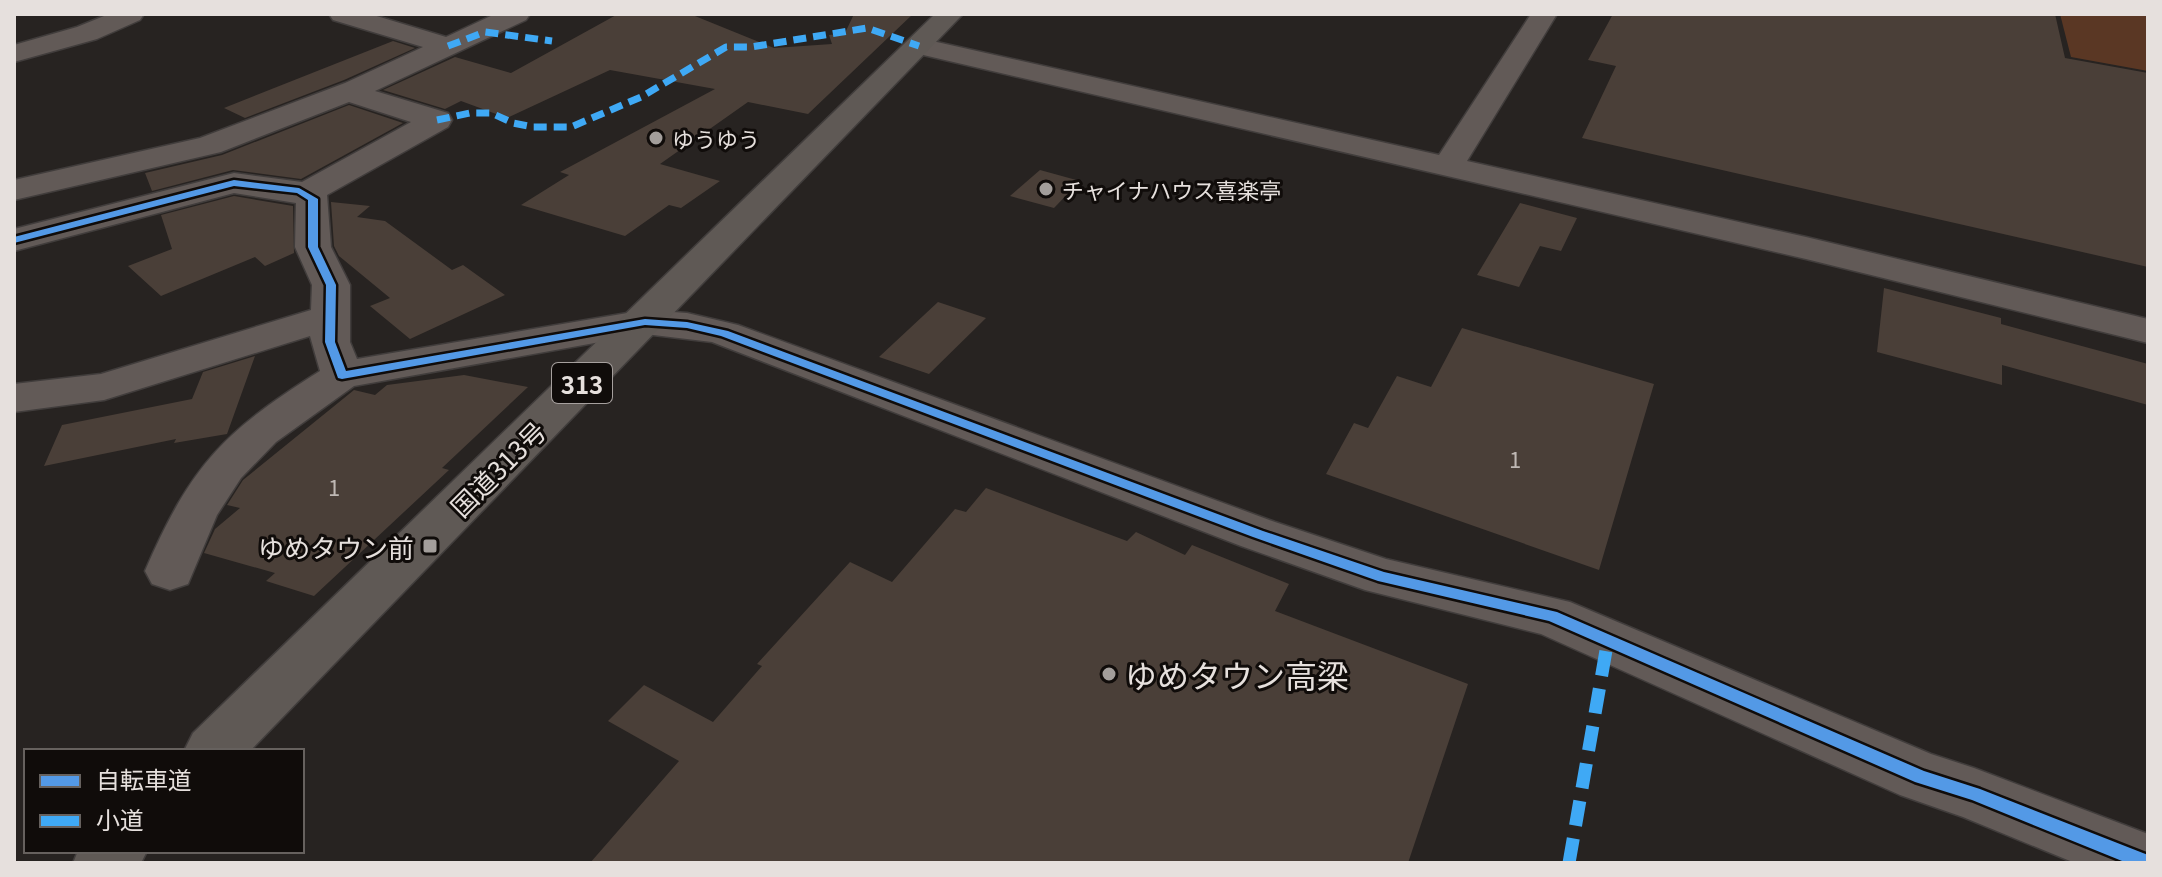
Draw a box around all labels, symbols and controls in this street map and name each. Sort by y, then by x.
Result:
place label: ゆうゆう [672,122,760,154]
marker: ゆうゆう [647,129,665,147]
place label: チャイナハウス喜楽亭 [1062,173,1281,205]
marker: チャイナハウス喜楽亭 [1037,180,1055,198]
road number: 313 [552,363,612,403]
street label: 国道313号 [441,412,553,524]
house number: 1 [1509,442,1521,474]
house number: 1 [328,470,340,502]
place label: ゆめタウン前 [258,528,414,565]
marker: ゆめタウン前 [421,537,439,555]
place label: ゆめタウン高梁 [1125,651,1349,697]
marker: ゆめタウン高梁 [1100,665,1118,683]
legend [24,749,304,853]
text: 自転車道 [96,761,192,796]
text: 小道 [96,801,144,836]

